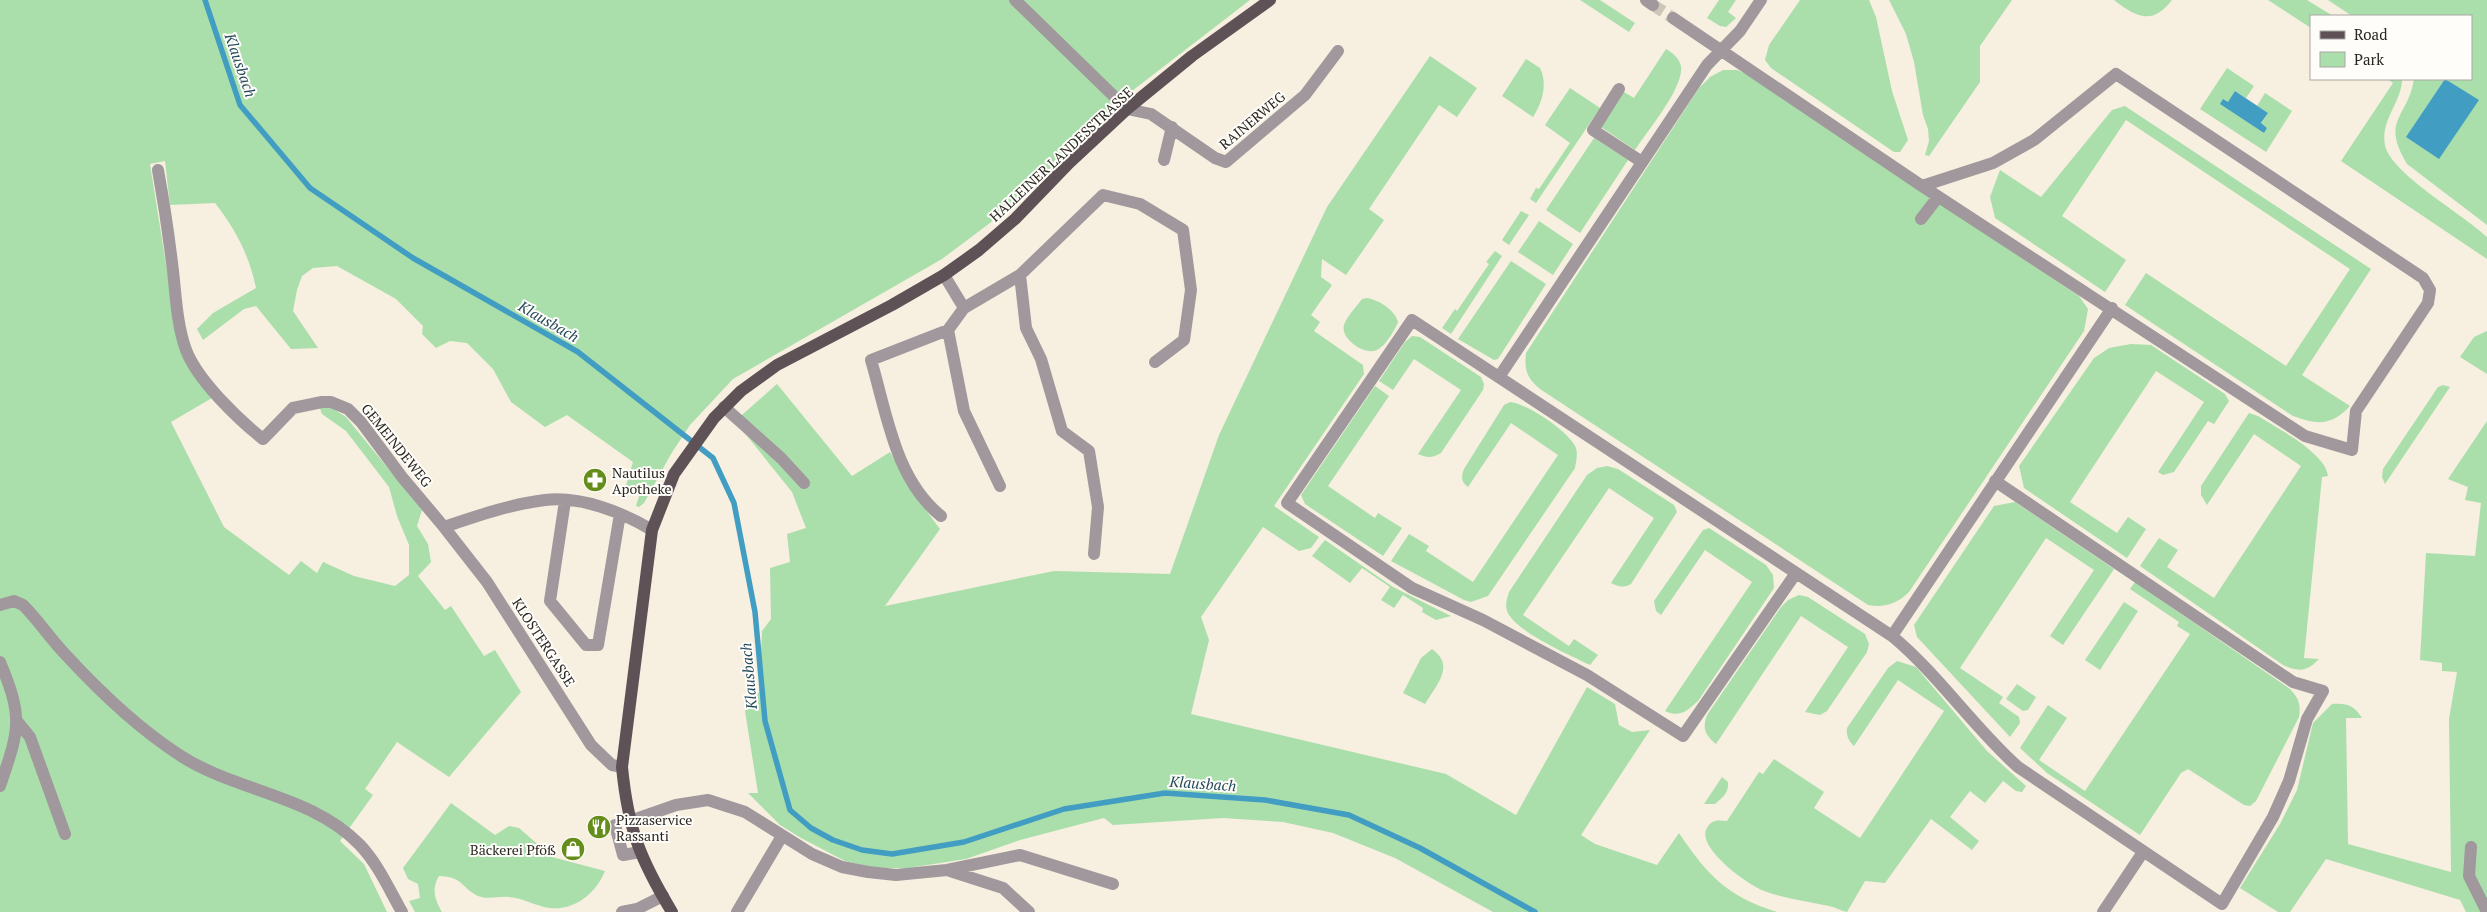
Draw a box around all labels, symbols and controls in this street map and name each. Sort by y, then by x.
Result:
legend [2310,15,2472,80]
text: Road [2354,24,2387,44]
water label: Klausbach [220,29,261,100]
text: Park [2354,49,2384,69]
street label: HALLEINER LANDESSTRASSE [985,82,1137,226]
street label: RAINERWEG [1215,87,1289,153]
water label: Klausbach [514,295,583,346]
street label: GEMEINDEWEG [357,399,437,491]
place label: Nautilus Apotheke [612,463,672,498]
pharmacy icon: Nautilus Apotheke [582,467,608,493]
street label: KLOSTERGASSE [508,594,580,690]
water label: Klausbach [735,642,761,711]
water label: Klausbach [1168,771,1237,795]
place label: Pizzaservice Rassanti [616,810,692,845]
restaurant icon: Pizzaservice Rassanti [586,814,612,840]
shop icon: Bäckerei Pföß [560,836,586,862]
place label: Bäckerei Pföß [470,840,556,859]

